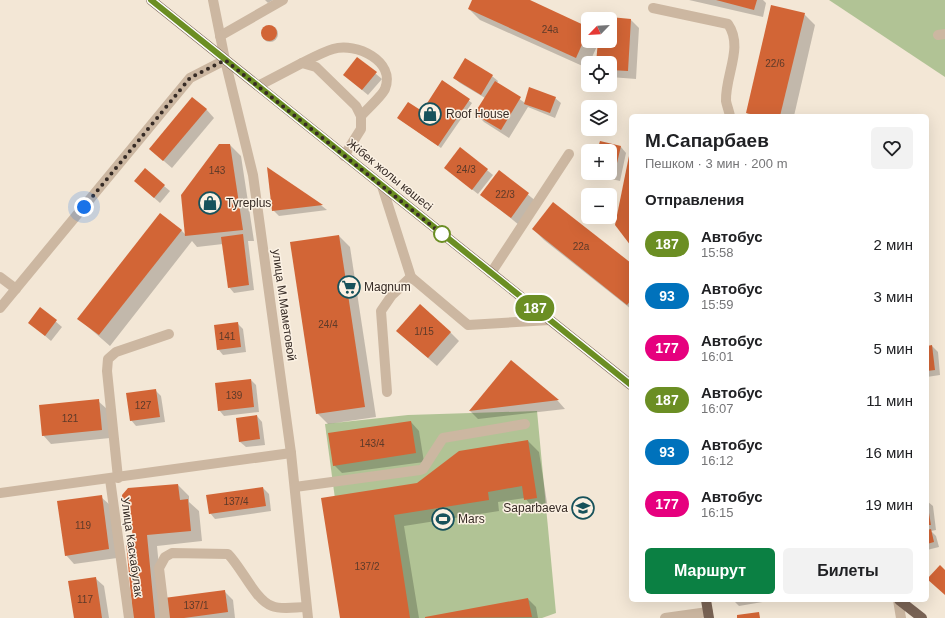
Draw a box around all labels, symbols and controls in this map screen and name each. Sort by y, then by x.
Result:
north arrow [581,12,617,48]
map controls [581,12,617,224]
house number: 24а [542,24,559,35]
button: locate [581,56,617,92]
house number: 22/6 [765,58,785,69]
button: layers [581,100,617,136]
shop icon: Roof House [417,101,443,127]
place label: Roof House [446,107,510,121]
button: heart [871,127,913,169]
text: М.Сапарбаев [645,130,769,151]
street label: Жібек жолы көшесі [344,136,436,214]
button: + [581,144,617,180]
text: Пешком · 3 мин · 200 m [645,156,787,171]
house number: 24/3 [456,164,476,175]
house number: 143 [209,165,226,176]
button: − [581,188,617,224]
house number: 22/3 [495,189,515,200]
shop icon: Tyreplus [197,190,223,216]
text: Отправления [645,191,744,208]
place label: Tyreplus [226,196,271,210]
your location [74,197,94,217]
unlabelled marker [433,225,451,243]
text: Автобус [701,228,763,245]
text: 187 [655,236,679,252]
text: 2 мин [874,236,913,253]
house number: 22а [573,241,590,252]
text: 15:58 [701,245,734,260]
street label: улица М.Маметовой [269,248,299,362]
supermarket icon: Magnum [336,274,362,300]
place label: Magnum [364,280,411,294]
text: Автобус [701,280,763,297]
text: 93 [659,288,675,304]
text: 3 мин [874,288,913,305]
line badge: 187 [512,295,558,321]
text: 15:59 [701,297,734,312]
text: 187 [523,300,547,316]
house number: 24/4 [318,319,338,330]
house number: 1/15 [414,326,434,337]
house number: 141 [219,331,236,342]
text: Автобус [701,332,763,349]
text: 177 [655,340,679,356]
text: 5 мин [874,340,913,357]
text: 16:01 [701,349,734,364]
text: Автобус [701,384,763,401]
house number: 139 [226,390,243,401]
text: 187 [655,392,679,408]
text: 11 мин [866,392,913,409]
house number: 127 [135,400,152,411]
text: 16:07 [701,401,734,416]
house number: 121 [62,413,79,424]
text: Автобус [701,436,763,453]
house number: 143/4 [359,438,385,449]
text: 93 [659,444,675,460]
text: 16 мин [865,444,913,461]
text: 16:12 [701,453,734,468]
text: Автобус [701,488,763,505]
school or university icon: Saparbaeva [570,495,596,521]
street label: Улица Каскабулак [118,496,146,598]
house number: 137/4 [223,496,249,507]
text: 177 [655,496,679,512]
text: 19 мин [865,496,913,513]
place label: Saparbaeva [503,501,568,515]
text: 16:15 [701,505,734,520]
sports icon: Mars [430,506,456,532]
place label: Mars [458,512,485,526]
house number: 119 [75,520,91,531]
button: Маршрут [645,548,775,594]
button: Билеты [783,548,913,594]
house number: 137/2 [354,561,380,572]
house number: 117 [77,594,93,605]
house number: 137/1 [183,600,209,611]

